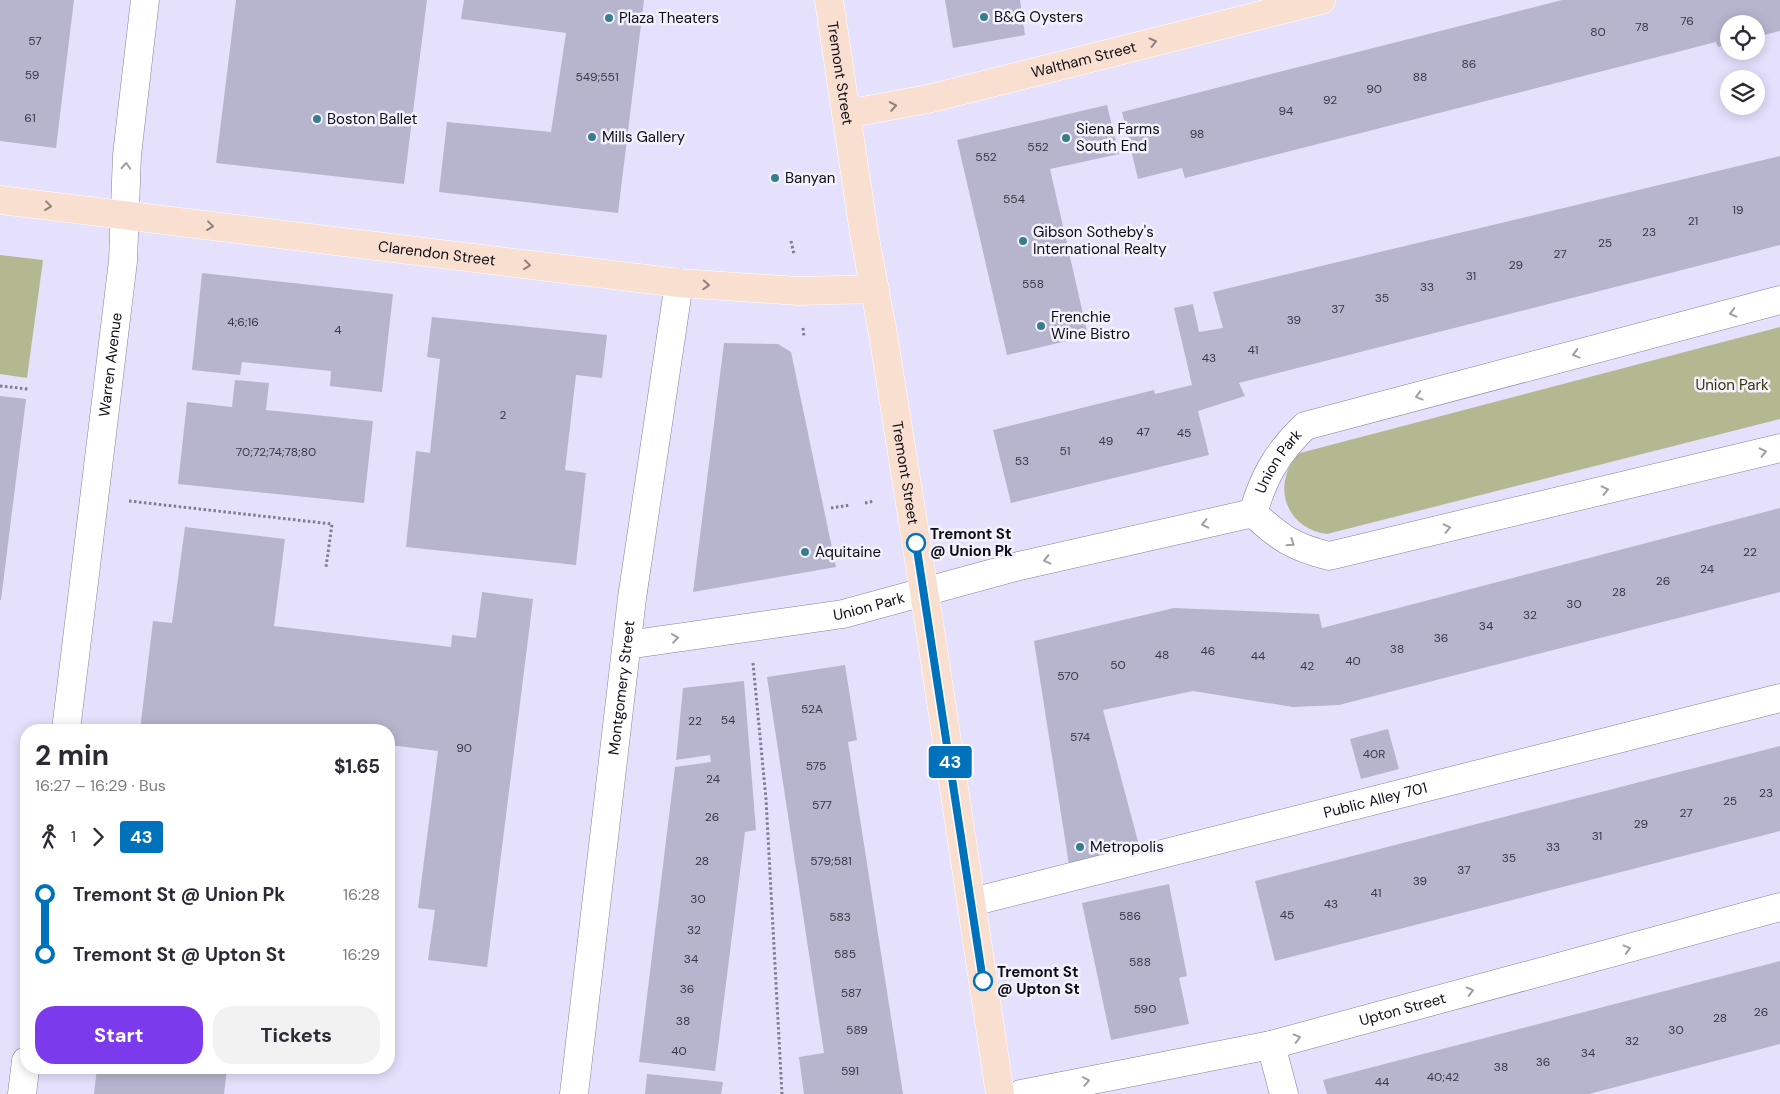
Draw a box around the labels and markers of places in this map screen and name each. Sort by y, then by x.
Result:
place label: B&G Oysters [994,7,1083,27]
place label: Plaza Theaters [619,8,719,28]
marker: B&G Oysters [978,11,990,23]
marker: Plaza Theaters [603,12,615,24]
place label: Boston Ballet [327,109,417,129]
marker: Boston Ballet [311,113,323,125]
place label: Siena Farms South End [1076,119,1160,156]
place label: Mills Gallery [602,127,686,147]
marker: Mills Gallery [586,131,598,143]
marker: Siena Farms South End [1060,132,1072,144]
place label: Banyan [785,168,835,188]
marker: Banyan [769,172,781,184]
place label: Gibson Sotheby's International Realty [1033,222,1167,259]
marker: Gibson Sotheby's International Realty [1017,235,1029,247]
place label: Frenchie Wine Bistro [1051,307,1130,344]
marker: Frenchie Wine Bistro [1035,320,1047,332]
place label: Tremont St @ Union Pk [930,524,1013,561]
marker: Tremont St @ Union Pk [906,533,926,553]
place label: Aquitaine [815,542,881,562]
marker: Aquitaine [799,546,811,558]
place label: Metropolis [1090,837,1164,857]
marker: Metropolis [1074,841,1086,853]
place label: Tremont St @ Upton St [997,962,1080,999]
marker: Tremont St @ Upton St [973,971,993,991]

